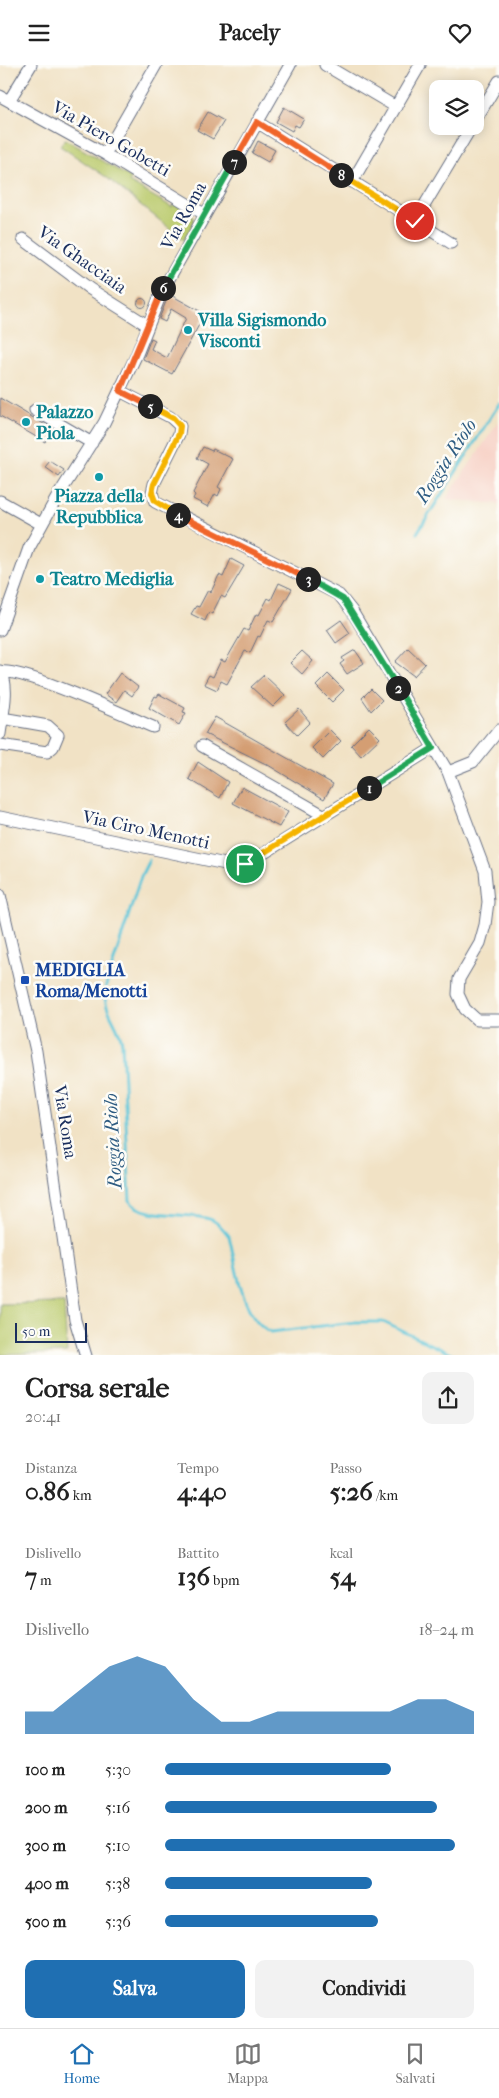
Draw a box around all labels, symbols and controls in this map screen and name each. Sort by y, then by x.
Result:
icon: menu [25,19,53,47]
icon: heart [446,19,474,47]
text: Pacely [219,20,280,46]
map controls [429,80,484,135]
button: layers [429,80,484,135]
street label: Via Piero Gobetti [47,96,174,182]
pin: 7 [222,149,246,175]
text: 7 [231,154,238,171]
pin: 8 [328,163,354,187]
text: 8 [338,167,345,184]
street label: Via Roma [156,178,212,254]
pin [394,200,436,242]
icon: check [401,207,429,235]
street label: Via Ghacciaia [33,221,131,299]
pin: 6 [150,275,176,301]
text: 6 [160,280,167,297]
place label: Villa Sigismondo Visconti [197,310,327,352]
marker: Villa Sigismondo Visconti [182,324,194,336]
pin: 5 [138,393,162,419]
text: 5 [147,398,154,415]
place label: Palazzo Piola [36,402,93,444]
water label: Roggia Riolo [410,415,481,509]
marker: Palazzo Piola [20,416,32,428]
marker: Piazza della Repubblica [93,471,105,483]
place label: Piazza della Repubblica [54,486,144,528]
pin: 4 [166,503,190,527]
text: 4 [174,507,183,524]
pin: 3 [296,567,320,591]
place label: Teatro Mediglia [49,569,174,590]
text: 3 [306,571,311,588]
marker: Teatro Mediglia [34,573,46,585]
pin: 2 [386,675,410,701]
text: 2 [395,680,402,697]
pin: 1 [356,775,382,801]
text: 1 [367,780,372,797]
street label: Via Ciro Menotti [79,806,212,854]
pin [224,843,266,885]
icon: arrive [231,850,259,878]
place label: MEDIGLIA Roma/Menotti [34,960,148,1002]
marker: MEDIGLIA Roma/Menotti [19,974,31,986]
street label: Via Roma [49,1083,81,1161]
water label: Roggia Riolo [100,1093,127,1191]
scale bar [15,1321,88,1344]
text: 50 m [22,1323,50,1340]
text: Corsa serale [25,1371,169,1404]
button: share [422,1372,474,1424]
text: 20:41 [25,1407,61,1426]
text: Distanza [25,1460,77,1477]
text: Tempo [177,1460,219,1477]
text: Passo [330,1460,362,1477]
text: 0.86 [25,1477,70,1506]
text: 4:40 [177,1477,227,1506]
text: 5:26 [330,1477,373,1506]
text: km [70,1487,92,1504]
text: /km [373,1487,398,1504]
text: Dislivello [25,1545,81,1562]
text: Battito [177,1545,219,1562]
text: kcal [330,1545,353,1562]
text: 7 [25,1562,37,1591]
text: 136 [177,1562,210,1591]
text: 54 [330,1562,355,1591]
text: m [37,1572,52,1589]
text: bpm [210,1572,240,1589]
text: Dislivello [25,1620,89,1639]
text: 18–24 m [419,1620,474,1639]
text: 100 m [25,1760,65,1779]
text: 5:30 [105,1760,131,1779]
text: 200 m [25,1798,68,1817]
text: 5:16 [105,1798,130,1817]
text: 300 m [25,1836,66,1855]
text: 5:10 [105,1836,130,1855]
text: 400 m [25,1874,69,1893]
text: 5:38 [105,1874,130,1893]
text: 500 m [25,1912,66,1931]
text: 5:36 [105,1912,131,1931]
button: Salva [25,1960,245,2018]
button: Condividi [255,1960,474,2018]
tab: Home [64,2040,100,2087]
tab: Mappa [227,2040,268,2087]
tab: Salvati [395,2040,435,2087]

